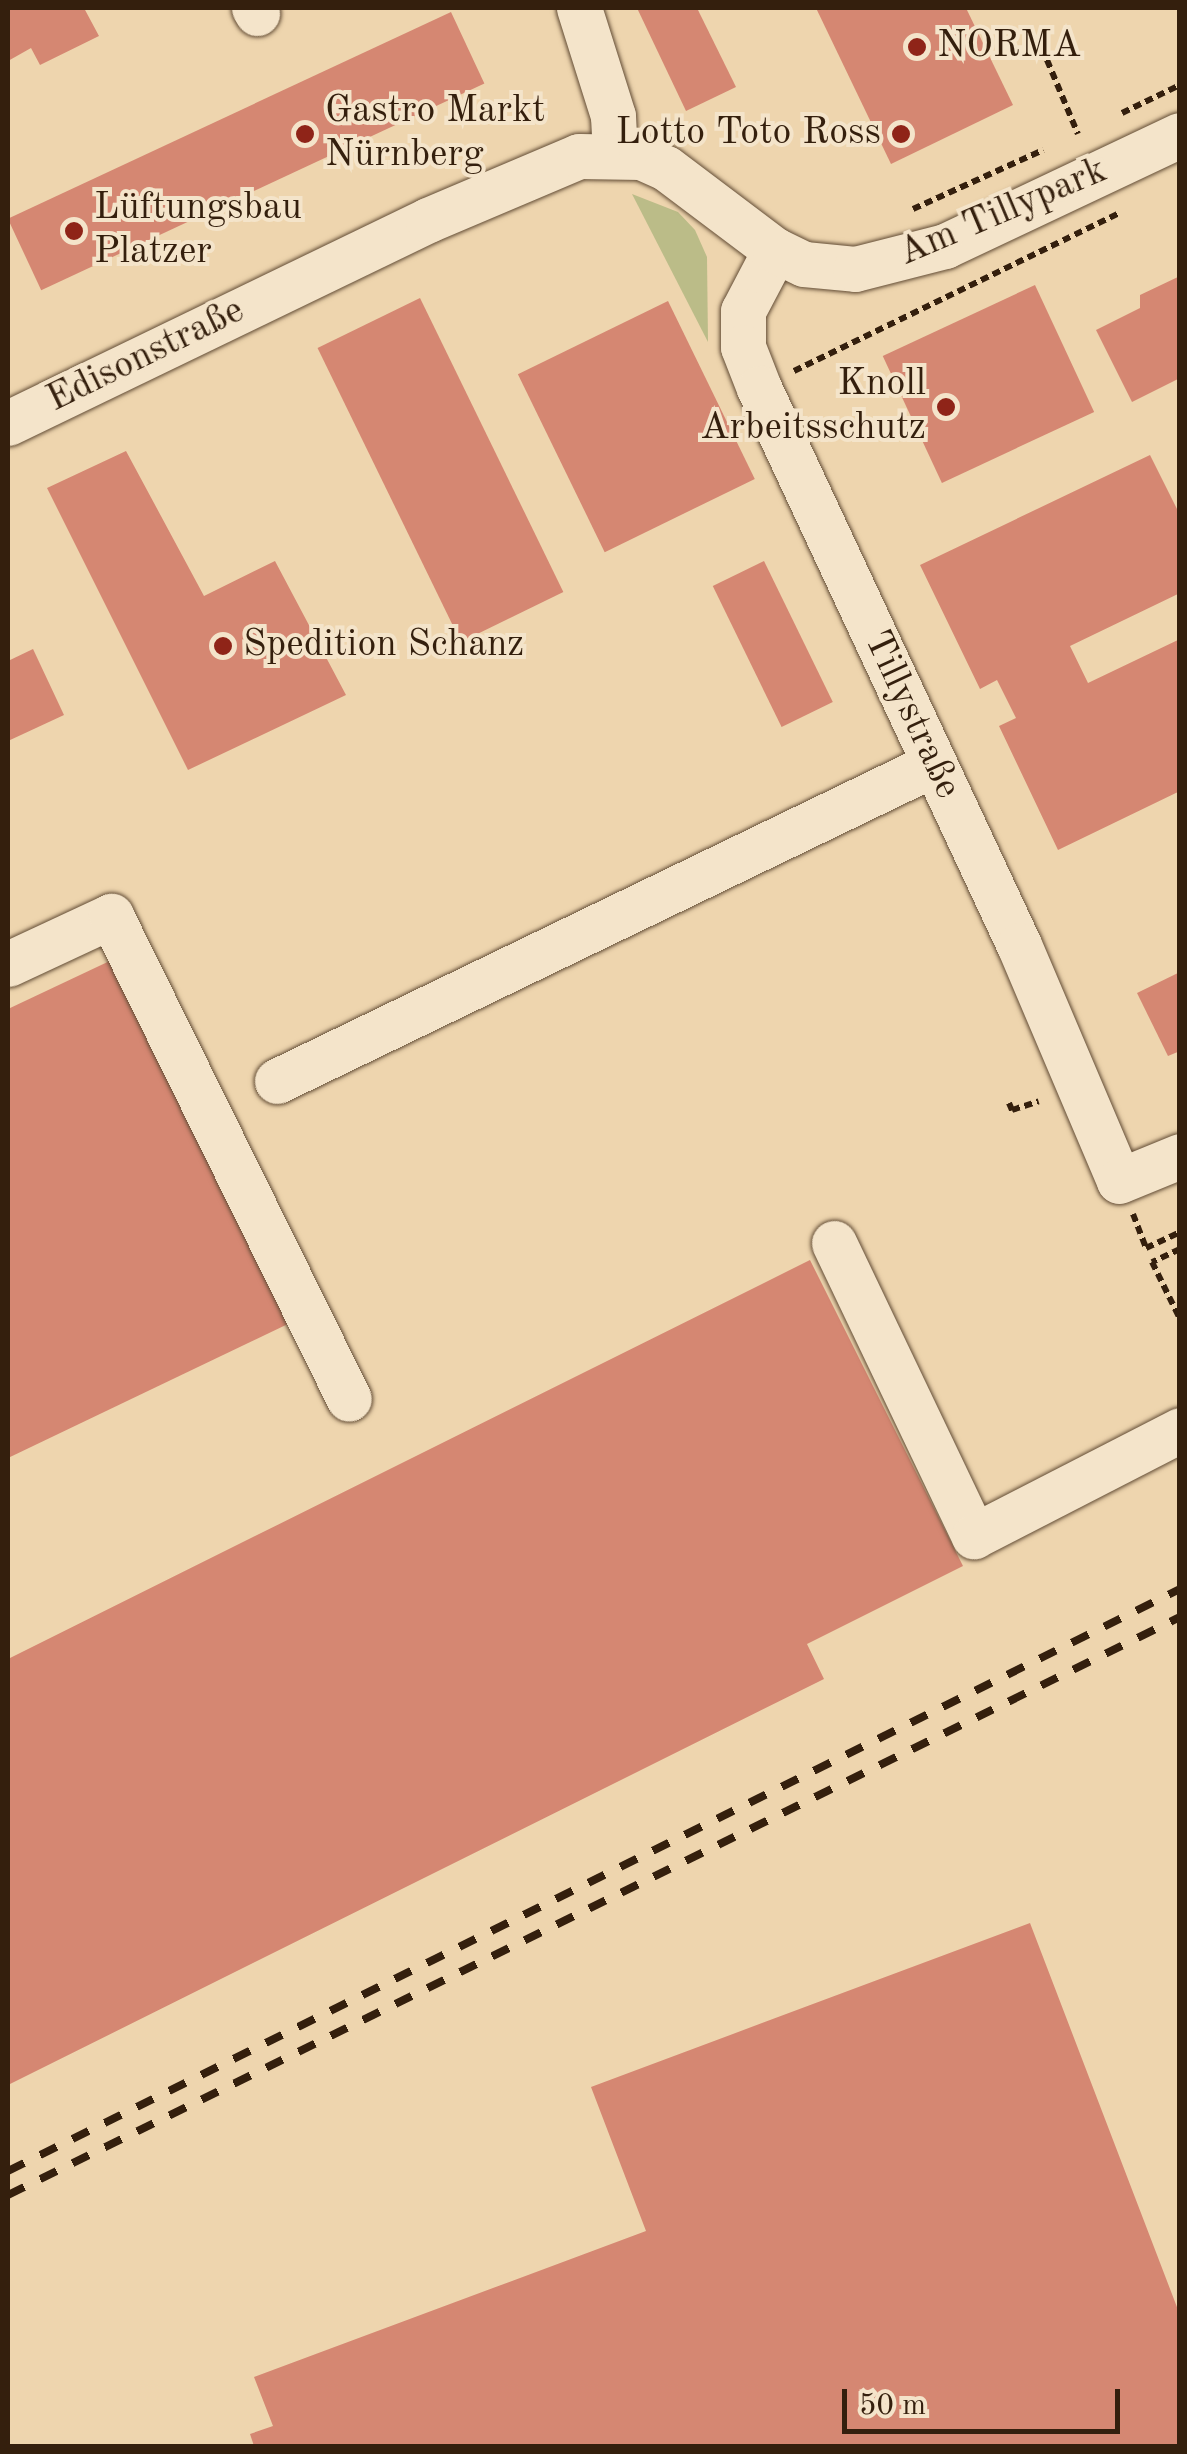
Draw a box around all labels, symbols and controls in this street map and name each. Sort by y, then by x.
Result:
place label: NORMA [937,24,1081,70]
marker: NORMA [906,36,928,58]
place label: Gastro Markt Nürnberg [325,89,545,178]
place label: Lotto Toto Ross [615,111,881,157]
marker: Gastro Markt Nürnberg [294,123,316,145]
marker: Lotto Toto Ross [890,123,912,145]
street label: Am Tillypark [892,149,1114,277]
place label: Lüftungsbau Platzer [94,186,302,276]
marker: Lüftungsbau Platzer [63,220,85,242]
street label: Edisonstraße [40,289,252,423]
place label: Knoll Arbeitsschutz [700,362,926,452]
marker: Knoll Arbeitsschutz [935,396,957,418]
place label: Spedition Schanz [243,623,524,669]
street label: Tillystraße [852,624,970,806]
marker: Spedition Schanz [212,635,234,657]
scale bar [847,2369,1124,2431]
text: 50 m [859,2391,926,2421]

